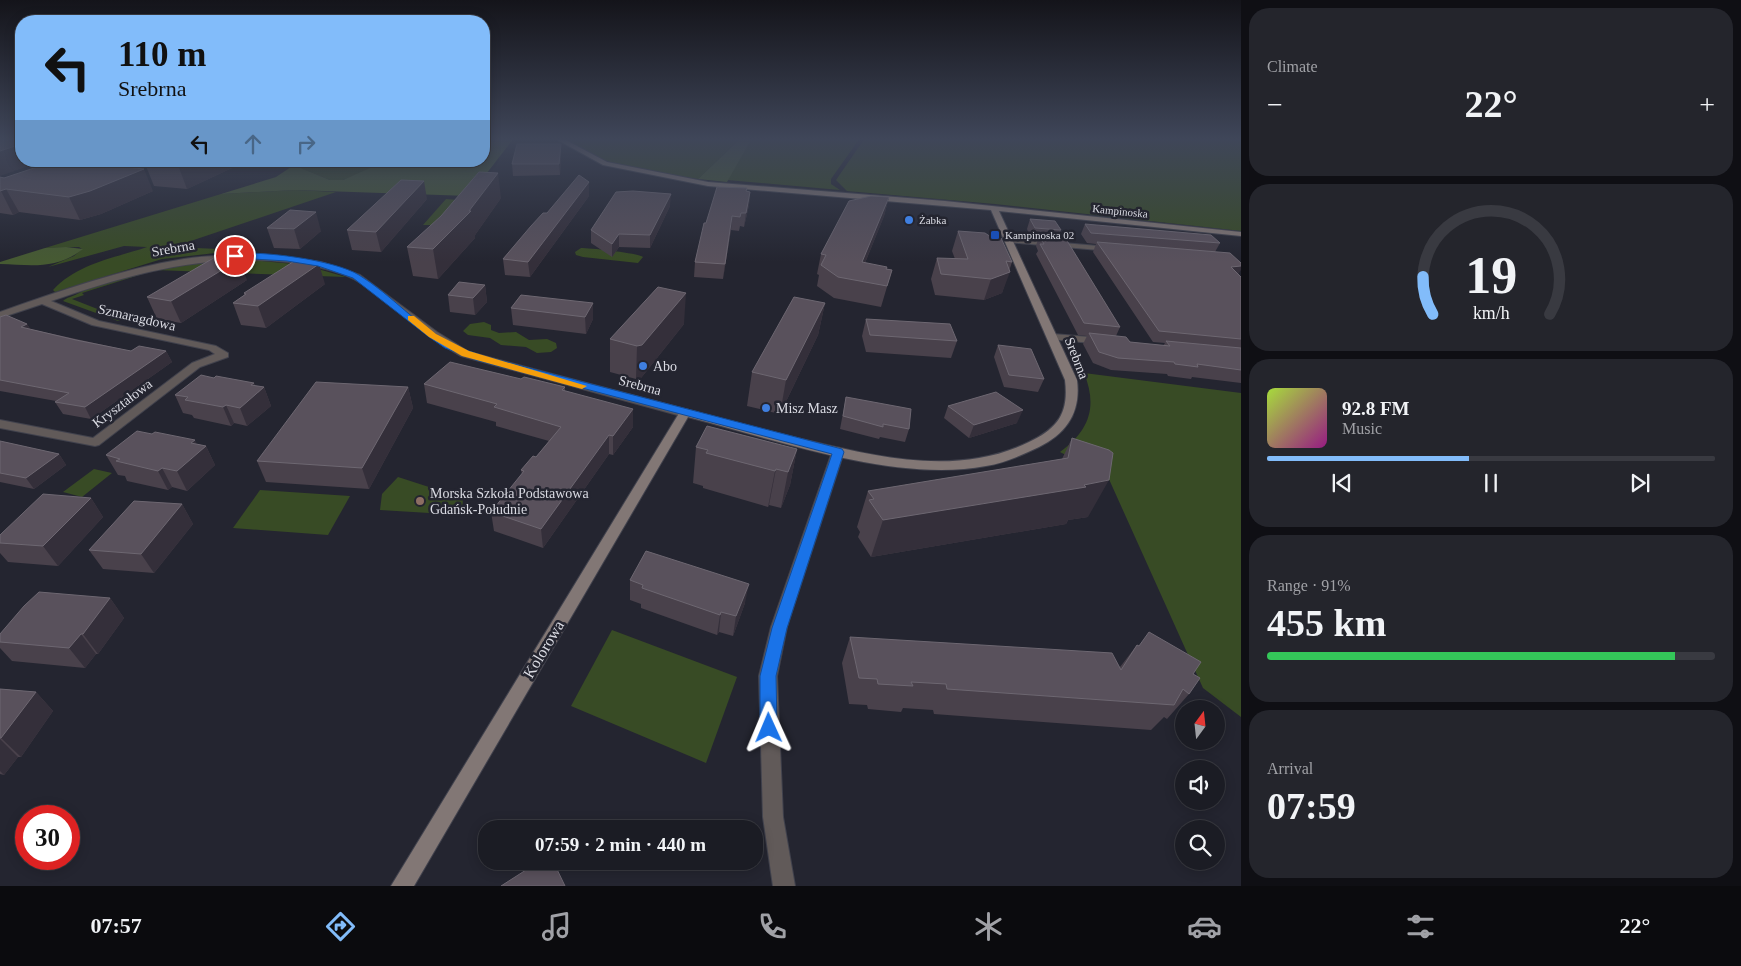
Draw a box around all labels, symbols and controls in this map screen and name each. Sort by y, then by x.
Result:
icon: left [35,35,100,100]
text: 110 m [118,35,206,74]
text: Climate [1267,58,1318,75]
text: Srebrna [118,76,186,101]
text: 22° [1464,83,1518,125]
text: − [1267,89,1283,120]
text: + [1699,89,1715,120]
icon: left [186,130,214,158]
icon: ahead [239,130,267,158]
icon: right [292,130,320,158]
street label: Kampinoska [1092,202,1148,220]
marker: Żabka [903,214,915,226]
place label: Żabka [919,214,947,226]
marker: Kampinoska 02 [989,229,1001,241]
place label: Kampinoska 02 [1005,229,1074,241]
pin [214,235,256,277]
street label: Srebrna [150,237,197,260]
icon: arrive [221,242,249,270]
text: 19 [1465,247,1517,304]
street label: Szmaragdowa [97,301,178,334]
text: km/h [1473,303,1509,323]
street label: Srebrna [1062,335,1092,382]
place label: Abo [653,359,677,374]
marker: Abo [637,360,649,372]
street label: Srebrna [617,373,664,399]
street label: Kryształowa [90,376,156,431]
text: 92.8 FM [1342,398,1410,419]
place label: Misz Masz [776,401,838,416]
marker: Misz Masz [760,402,772,414]
text: Music [1342,420,1382,437]
icon: previous [1328,469,1356,497]
icon: pause [1477,469,1505,497]
icon: next [1626,469,1654,497]
place label: Morska Szkoła Podstawowa Gdańsk-Południe [430,486,589,517]
marker: Morska Szkoła Podstawowa Gdańsk-Południe [414,495,426,507]
text: Range · 91% [1267,577,1351,594]
text: 455 km [1267,602,1386,644]
street label: Kolorowa [520,617,567,681]
north arrow [1175,700,1225,750]
map controls [1175,700,1225,870]
position arrow [742,701,794,753]
button: sound [1175,760,1225,810]
text: Arrival [1267,760,1313,777]
text: 07:59 [1267,785,1356,827]
speed limit sign: 30 [15,805,80,870]
button: search [1175,820,1225,870]
text: 07:59 · 2 min · 440 m [535,834,706,855]
icon: directions [323,909,358,944]
icon: music [539,909,574,944]
icon: phone [755,909,790,944]
icon: climate [971,909,1006,944]
icon: car [1187,909,1222,944]
icon: filters [1403,909,1438,944]
text: 07:57 [91,913,142,938]
text: 22° [1620,913,1650,938]

